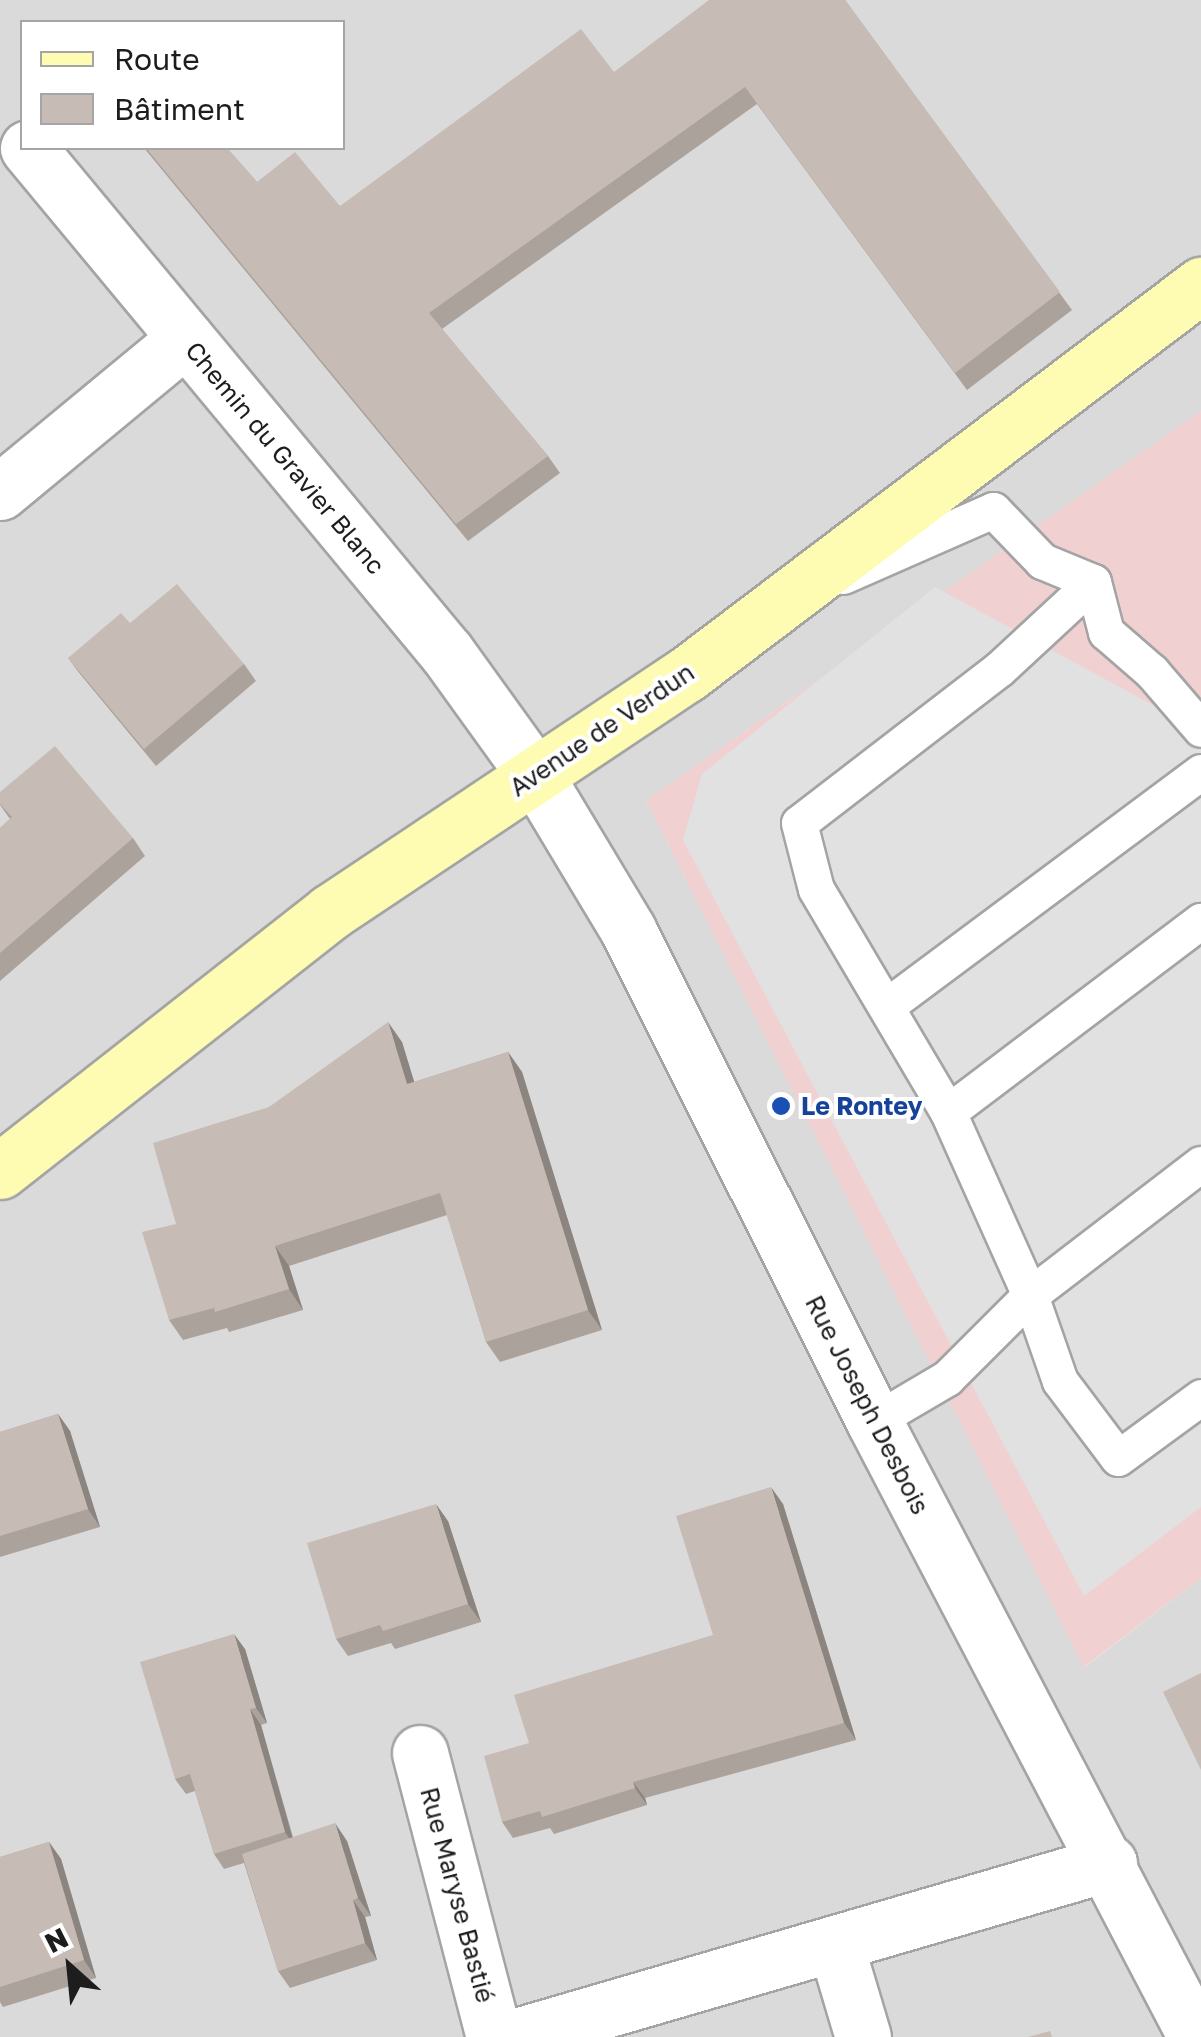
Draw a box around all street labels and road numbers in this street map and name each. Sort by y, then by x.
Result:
street label: Chemin du Gravier Blanc [179,336,391,580]
street label: Avenue de Verdun [504,657,700,803]
street label: Rue Joseph Desbois [799,1291,935,1519]
street label: Rue Maryse Bastié [414,1784,500,2006]

